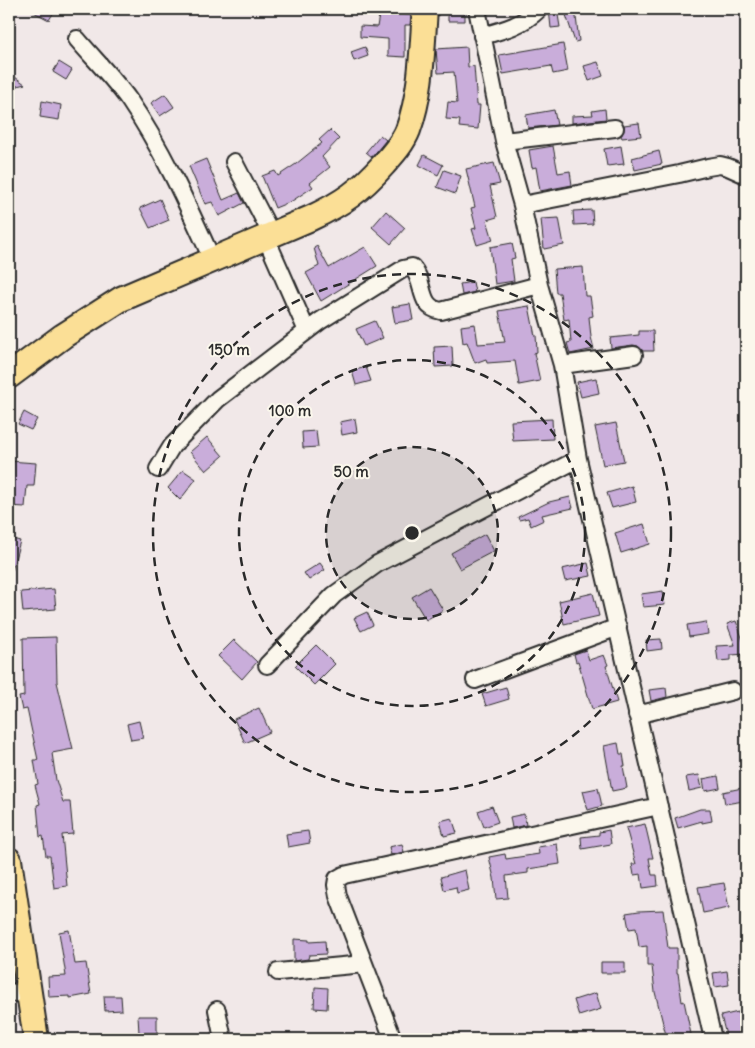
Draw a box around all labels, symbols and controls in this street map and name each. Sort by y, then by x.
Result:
text: 150 m [208,340,250,359]
text: 100 m [269,401,311,420]
text: 50 m [333,462,369,481]
centre of rings [403,524,421,542]

